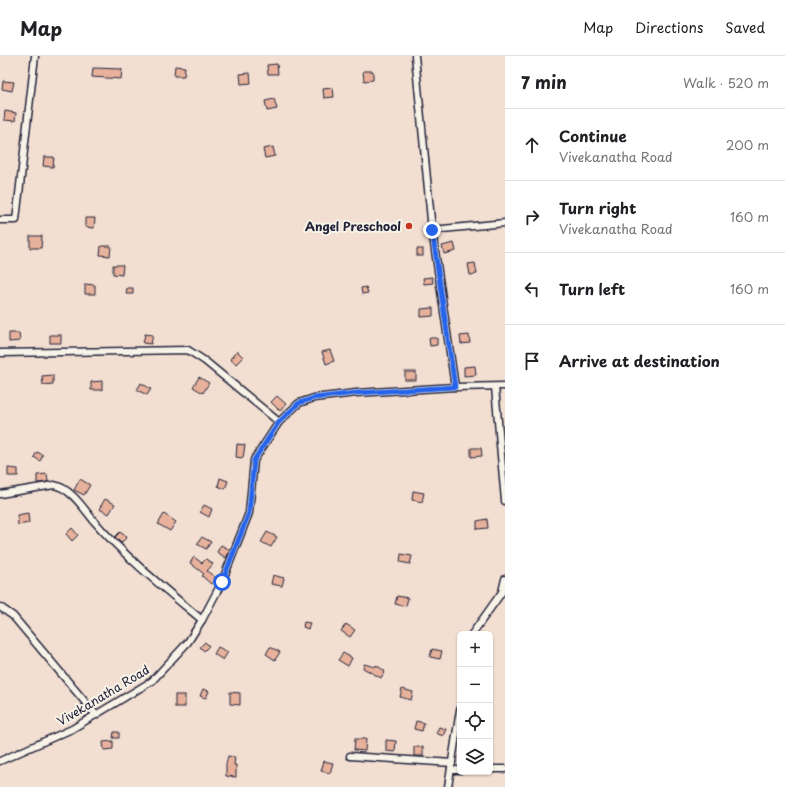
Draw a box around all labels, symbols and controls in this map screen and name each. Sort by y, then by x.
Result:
text: Map [20,14,62,42]
text: Map [583,17,613,38]
text: Directions [635,17,703,38]
text: Saved [725,17,765,38]
text: 7 min [521,69,567,95]
text: Walk · 520 m [683,73,769,92]
text: Continue [559,124,627,147]
icon: ahead [521,134,543,156]
text: 200 m [726,135,769,154]
text: Vivekanatha Road [559,147,673,166]
text: Turn right [559,196,636,219]
icon: right [521,206,543,228]
text: 160 m [730,207,769,226]
place label: Angel Preschool [305,217,401,235]
text: Vivekanatha Road [559,219,673,238]
marker: Angel Preschool [404,221,414,231]
route end [423,221,441,239]
text: Turn left [559,277,625,300]
icon: left [521,278,543,300]
text: 160 m [730,279,769,298]
text: Arrive at destination [559,349,720,372]
icon: arrive [521,350,543,372]
route start [213,573,231,591]
map controls [457,631,493,775]
button: + [457,631,493,667]
street label: Vivekanatha Road [53,660,153,730]
button: − [457,667,493,703]
button: locate [457,703,493,739]
button: layers [457,739,493,775]

